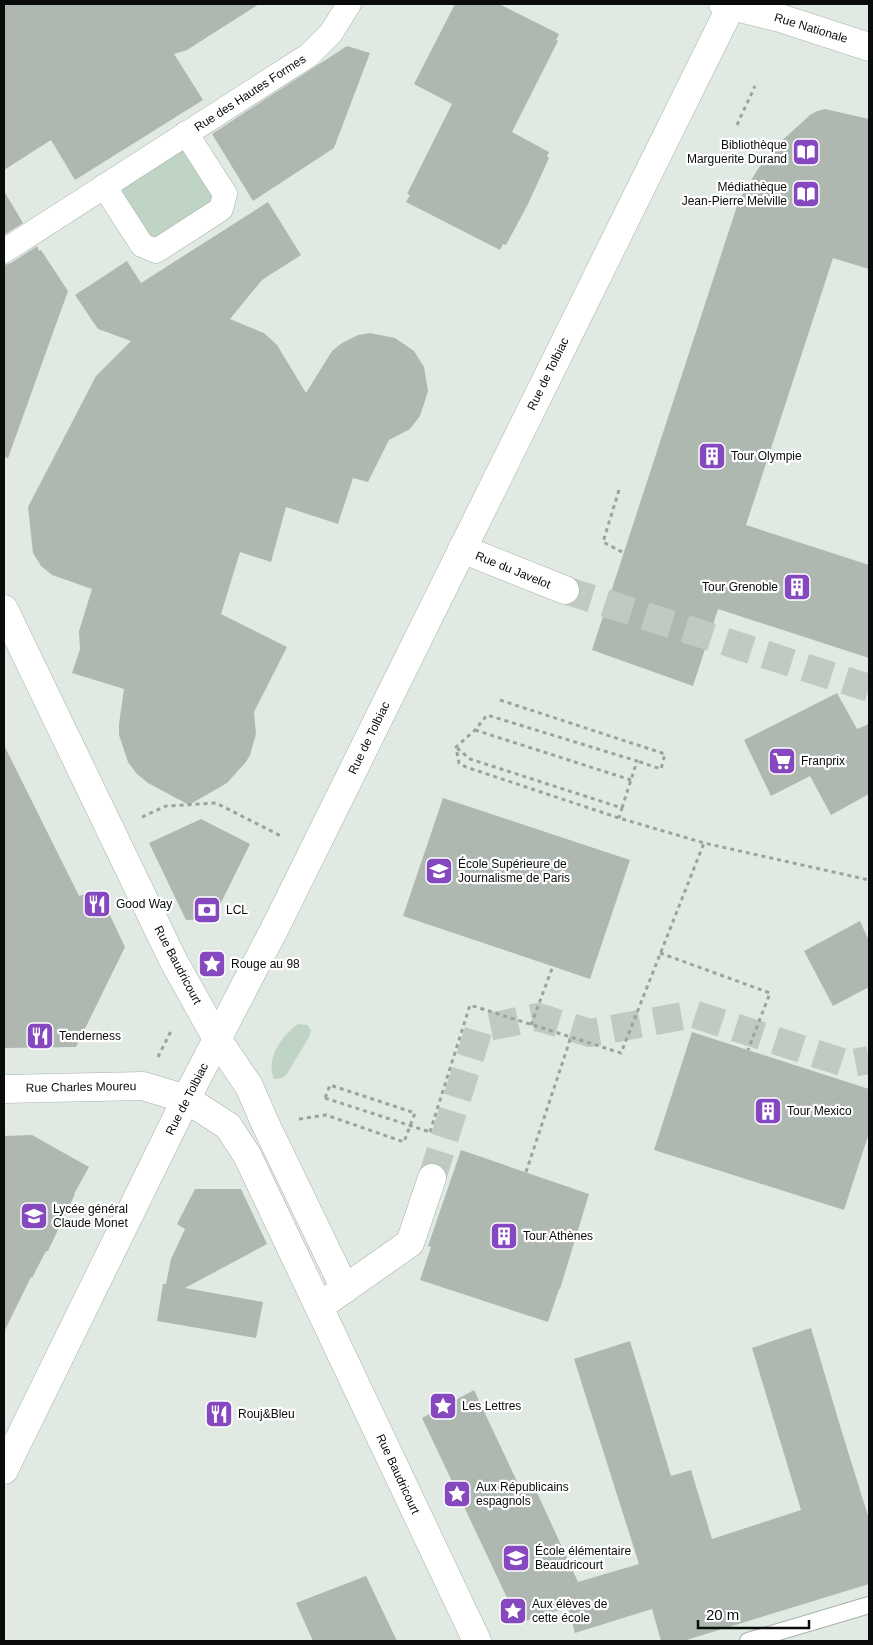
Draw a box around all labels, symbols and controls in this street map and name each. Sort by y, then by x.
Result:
street label: Rue Nationale [773,10,850,46]
street label: Rue des Hautes Formes [192,52,308,134]
library icon: Bibliothèque Marguerite Durand [791,137,821,167]
place label: Bibliothèque Marguerite Durand [687,138,787,166]
library icon: Médiathèque Jean-Pierre Melville [791,179,821,209]
place label: Médiathèque Jean-Pierre Melville [682,180,787,208]
street label: Rue de Tolbiac [524,335,572,413]
building icon: Tour Olympie [697,441,727,471]
place label: Tour Olympie [731,449,802,463]
street label: Rue du Javelot [473,549,553,592]
building icon: Tour Grenoble [782,572,812,602]
place label: Tour Grenoble [702,580,778,594]
street label: Rue de Tolbiac [345,699,393,777]
supermarket icon: Franprix [767,746,797,776]
place label: Franprix [801,754,845,768]
school or university icon: École Supérieure de Journalisme de Paris [424,856,454,886]
place label: École Supérieure de Journalisme de Paris [458,856,570,885]
restaurant icon: Good Way [82,889,112,919]
bank icon: LCL [192,895,222,925]
place label: Good Way [116,897,172,911]
place label: LCL [226,903,248,917]
street label: Rue Baudricourt [151,923,205,1007]
place icon: Rouge au 98 [197,949,227,979]
place label: Rouge au 98 [231,957,300,971]
restaurant icon: Tenderness [25,1021,55,1051]
place label: Tenderness [59,1029,121,1043]
street label: Rue de Tolbiac [163,1061,211,1137]
street label: Rue Charles Moureu [26,1079,136,1095]
building icon: Tour Mexico [753,1096,783,1126]
place label: Tour Mexico [787,1104,852,1118]
school or university icon: Lycée général Claude Monet [19,1201,49,1231]
place label: Lycée général Claude Monet [53,1202,128,1230]
building icon: Tour Athènes [489,1221,519,1251]
place label: Tour Athènes [523,1229,593,1243]
place icon: Les Lettres [428,1391,458,1421]
restaurant icon: Rouj&Bleu [204,1399,234,1429]
place label: Les Lettres [462,1399,521,1413]
place label: Rouj&Bleu [238,1407,295,1421]
street label: Rue Baudricourt [373,1432,423,1517]
place icon: Aux Républicains espagnols [442,1479,472,1509]
place label: Aux Républicains espagnols [476,1480,569,1508]
school or university icon: École élémentaire Beaudricourt [501,1543,531,1573]
place label: École élémentaire Beaudricourt [535,1543,631,1572]
place icon: Aux élèves de cette école [498,1596,528,1626]
place label: Aux élèves de cette école [532,1597,608,1625]
scale bar [698,1598,809,1630]
text: 20 m [706,1606,739,1623]

